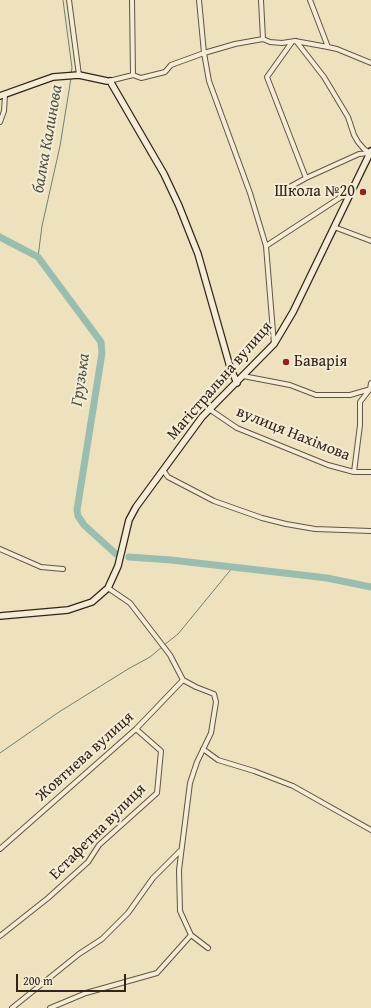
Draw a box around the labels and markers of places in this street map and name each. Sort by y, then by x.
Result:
place label: Школа №20 [275,182,355,202]
marker: Школа №20 [358,187,368,197]
place label: Баварія [294,352,347,372]
marker: Баварія [281,357,291,367]

